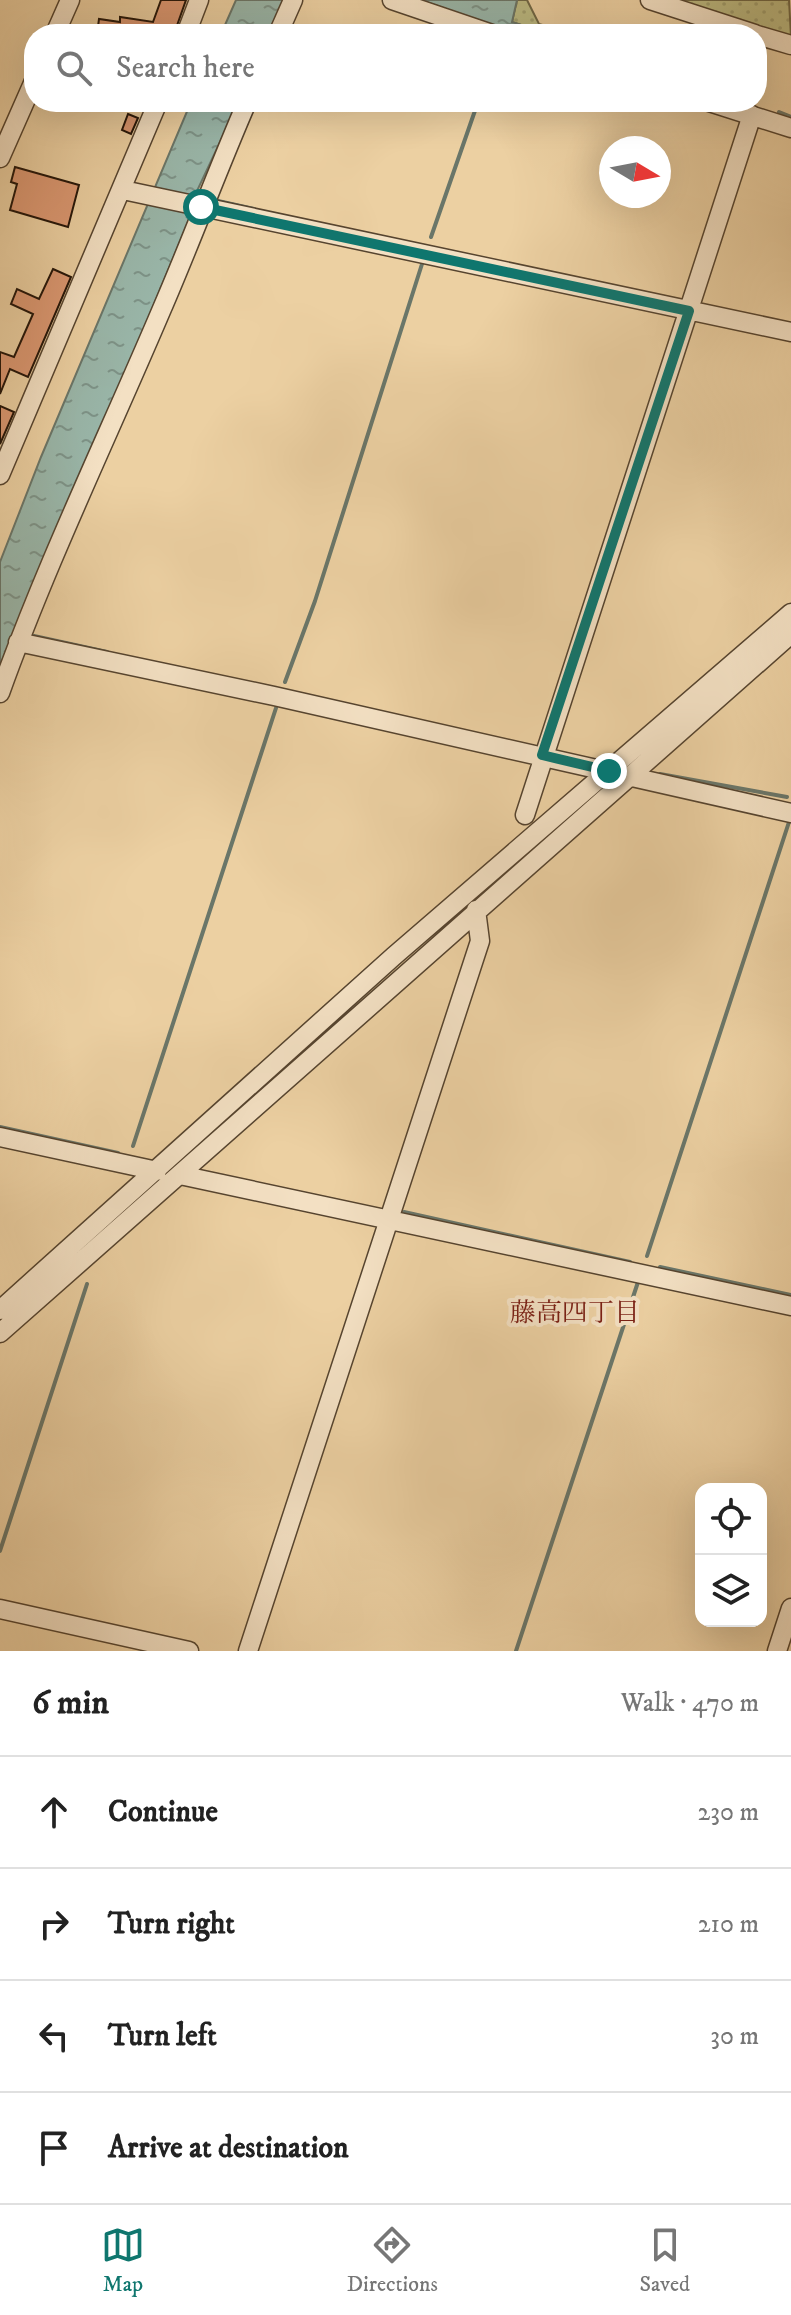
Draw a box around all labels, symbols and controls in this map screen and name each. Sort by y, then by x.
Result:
search box [24,24,767,112]
icon: search [52,46,96,90]
text: Search here [116,50,255,87]
north arrow [599,136,671,208]
route start [183,189,219,225]
route end [591,753,627,789]
district label: 藤高四丁目 [510,1297,640,1330]
map controls [695,1483,767,1627]
button: locate [695,1483,767,1555]
button: layers [695,1555,767,1627]
text: 6 min [32,1682,109,1724]
text: Walk · 470 m [621,1687,759,1720]
icon: ahead [32,1790,76,1834]
text: Continue [108,1794,218,1831]
text: 230 m [697,1796,759,1829]
icon: right [32,1902,76,1946]
text: Turn right [108,1906,235,1943]
text: 210 m [698,1908,759,1941]
icon: left [32,2014,76,2058]
text: Turn left [108,2018,217,2055]
text: 30 m [710,2020,759,2053]
icon: arrive [32,2126,76,2170]
text: Arrive at destination [108,2130,349,2167]
tab: Map [101,2223,145,2298]
tab: Directions [347,2223,438,2298]
tab: Saved [640,2223,690,2298]

